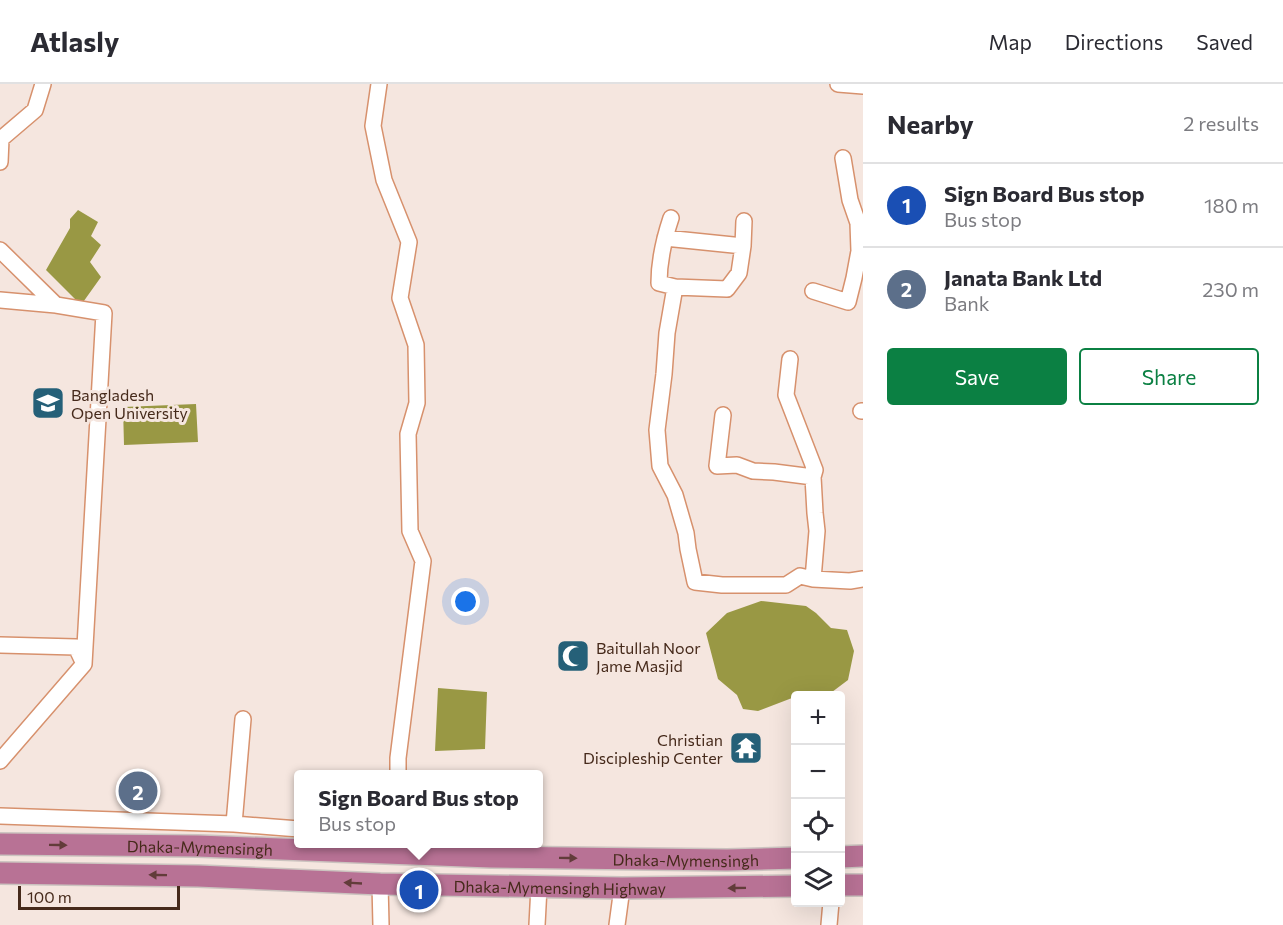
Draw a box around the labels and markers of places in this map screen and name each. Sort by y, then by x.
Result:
school or university icon: Bangladesh Open University [30,385,66,421]
place label: Bangladesh Open University [71,385,188,422]
mosque icon: Baitullah Noor Jame Masjid [555,638,591,674]
place label: Baitullah Noor Jame Masjid [596,638,701,675]
place label: Christian Discipleship Center [583,730,724,767]
temple icon: Christian Discipleship Center [728,730,764,766]
pin: 2 [118,768,158,814]
pin: 1 [400,868,438,912]

